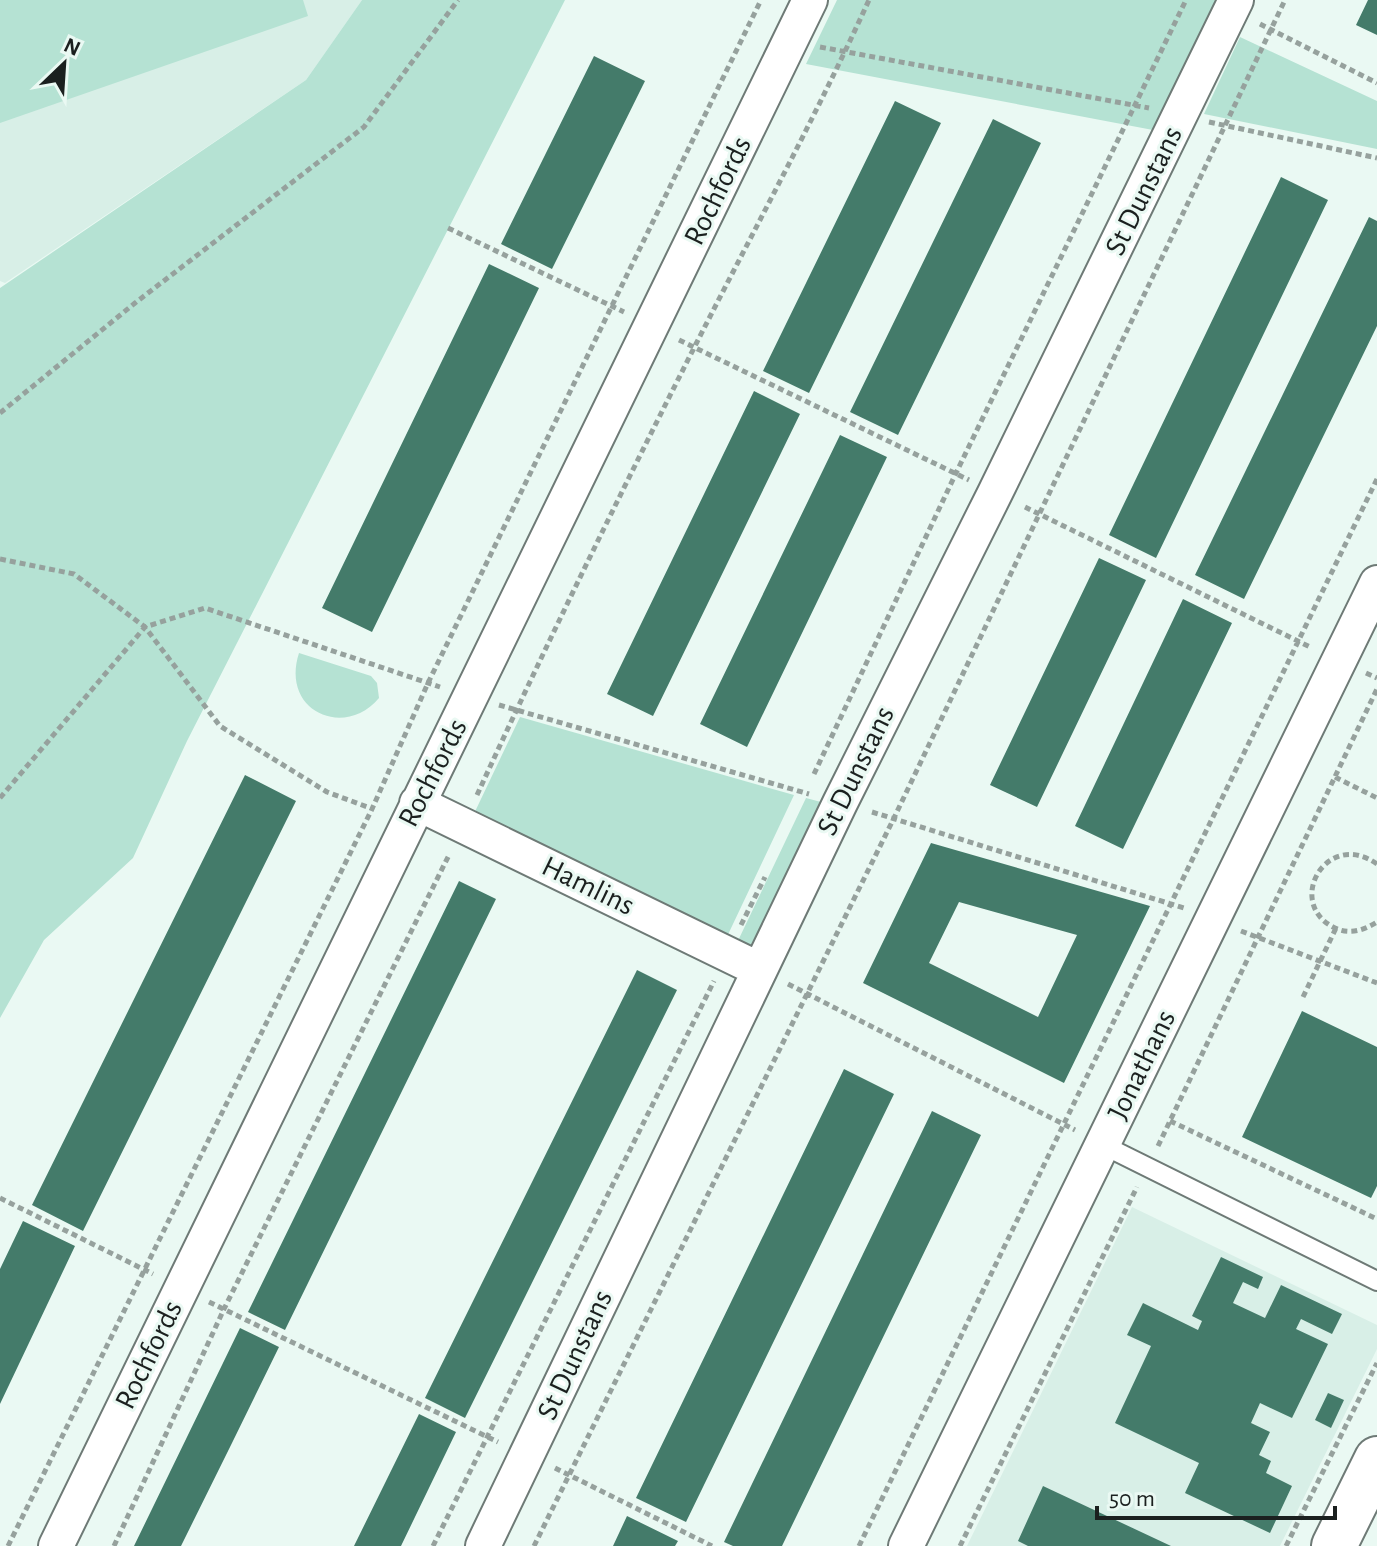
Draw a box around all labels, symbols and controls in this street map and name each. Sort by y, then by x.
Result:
north arrow [24,24,104,104]
text: N [60,34,84,60]
street label: St Dunstans [1100,122,1188,260]
street label: Rochfords [679,132,757,250]
street label: St Dunstans [812,702,900,840]
street label: Rochfords [393,714,473,832]
street label: Hamlins [537,851,639,921]
street label: Jonathans [1103,1005,1181,1125]
street label: St Dunstans [532,1286,618,1424]
street label: Rochfords [110,1296,188,1414]
scale bar [1097,1470,1335,1520]
text: 50 m [1109,1487,1155,1511]

